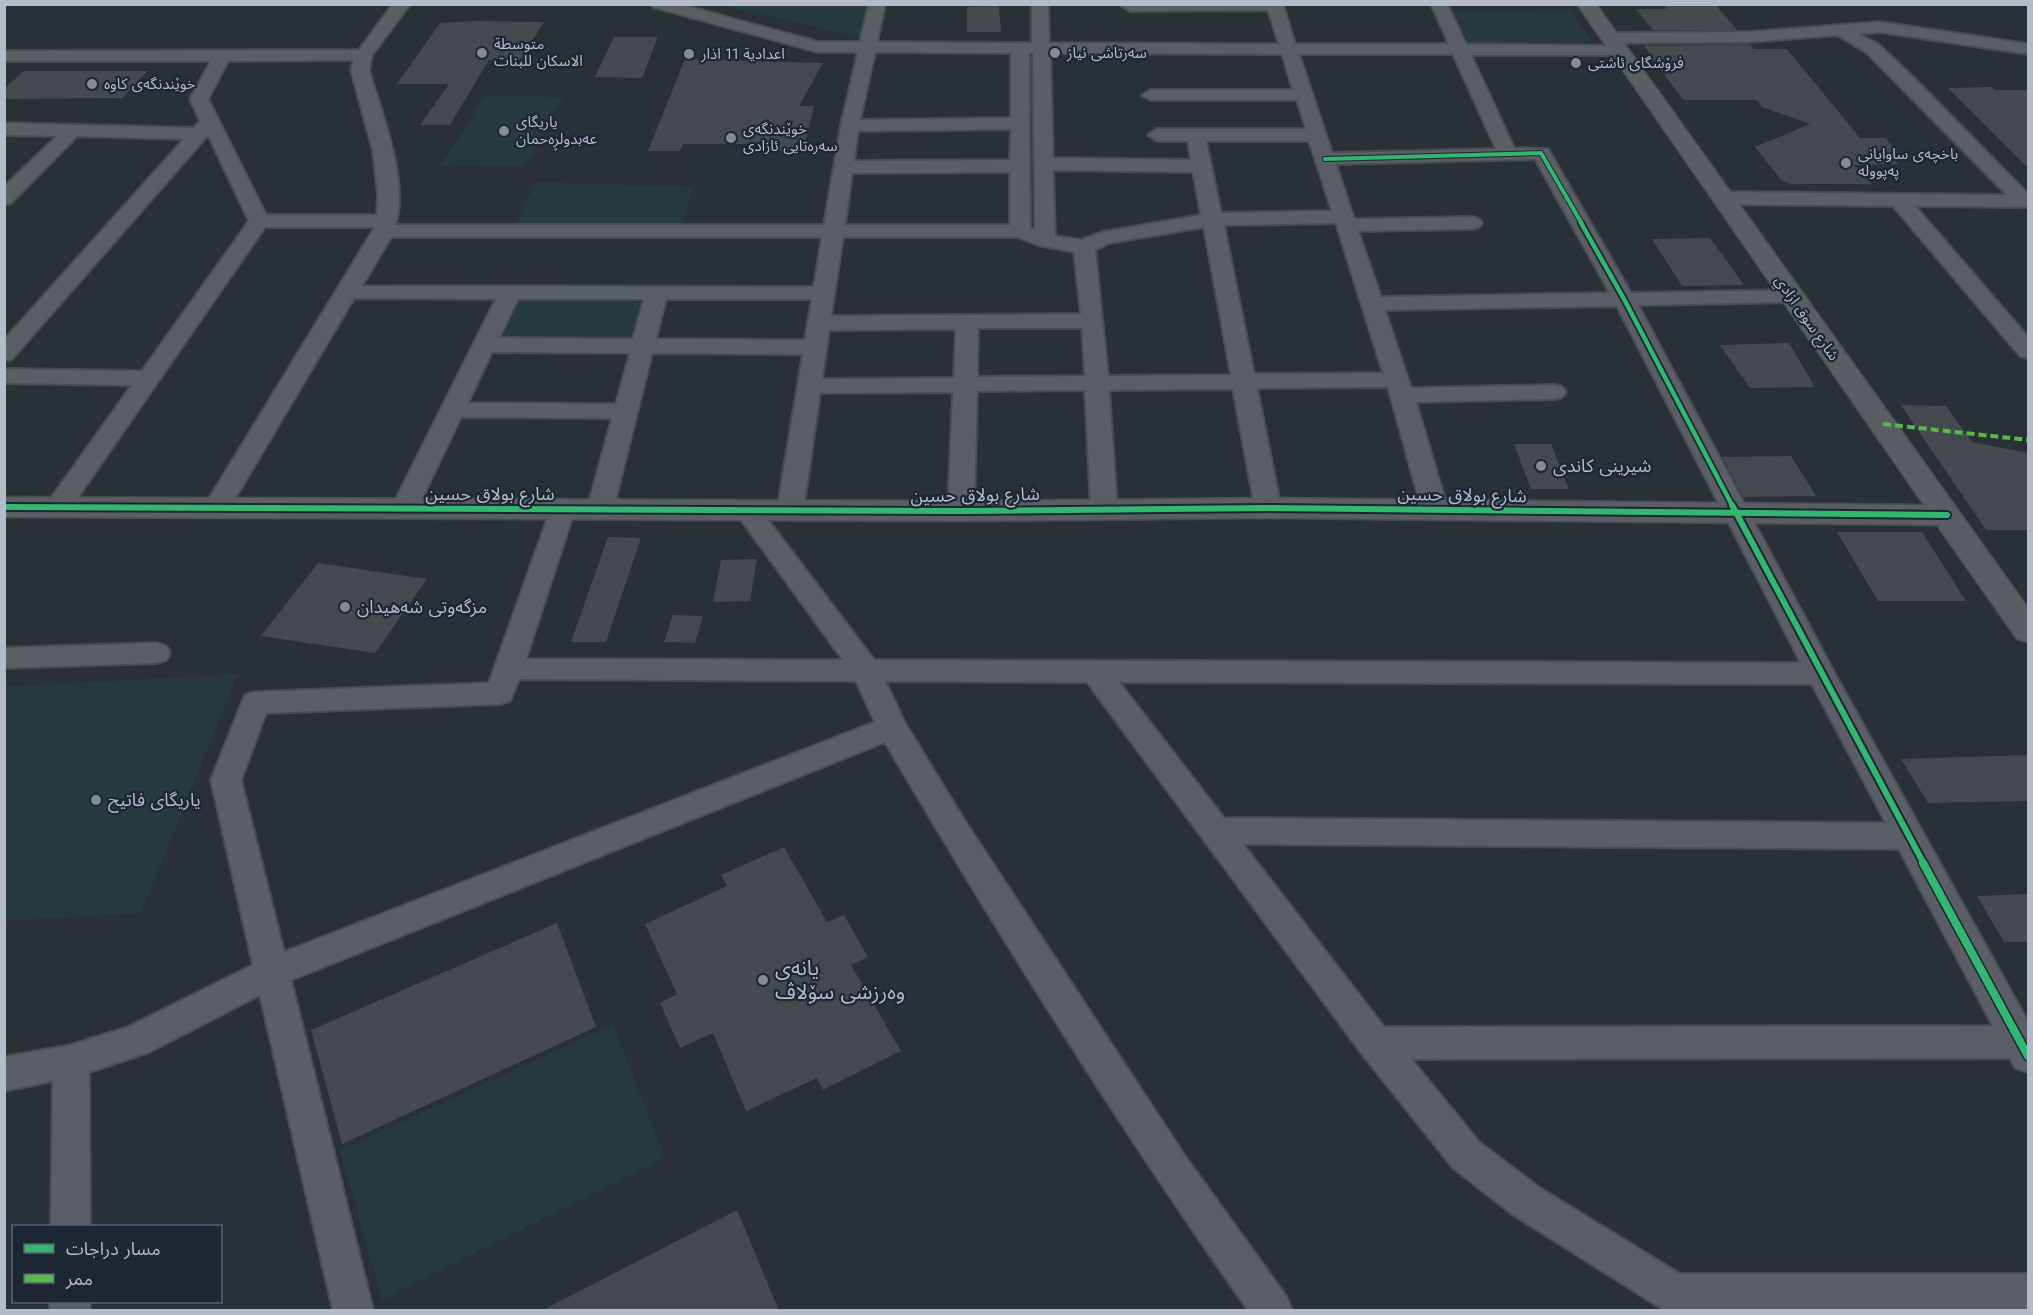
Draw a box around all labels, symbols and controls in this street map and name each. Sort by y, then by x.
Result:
place label: متوسطة الاسكان للبنات [494,33,583,72]
place label: سەرتاشی نیاز [1066,42,1147,64]
place label: اعدادية 11 اذار [700,43,785,65]
marker: متوسطة الاسكان للبنات [475,46,489,60]
marker: سەرتاشی نیاز [1048,46,1062,60]
marker: اعدادية 11 اذار [682,47,696,61]
place label: فرۆشگای ئاشتی [1588,52,1684,74]
marker: فرۆشگای ئاشتی [1569,56,1583,70]
place label: خوێندنگەی کاوە [104,73,196,95]
marker: خوێندنگەی کاوە [85,77,99,91]
place label: یاریگای عەبدولڕەحمان [516,111,597,151]
place label: خوێندنگەی سەرەتایی ئازادی [743,118,838,157]
marker: یاریگای عەبدولڕەحمان [497,124,511,138]
marker: خوێندنگەی سەرەتایی ئازادی [724,131,738,145]
place label: باخچەی ساوایانی پەپوولە [1858,143,1958,182]
marker: باخچەی ساوایانی پەپوولە [1839,156,1853,170]
street label: شارع سوق ازادي [1769,271,1845,366]
place label: شیرینی کاندی [1553,453,1651,479]
marker: شیرینی کاندی [1534,459,1548,473]
street label: شارع بولاق حسين [425,481,555,508]
street label: شارع بولاق حسين [910,481,1040,510]
street label: شارع بولاق حسين [1397,481,1527,510]
place label: مزگەوتی شەهیدان [357,594,487,620]
marker: مزگەوتی شەهیدان [338,600,352,614]
place label: یاریگای فاتیح [108,787,201,813]
marker: یاریگای فاتیح [89,793,103,807]
place label: یانەی وەرزشی سۆلاڤ [775,953,905,1007]
marker: یانەی وەرزشی سۆلاڤ [756,973,770,987]
legend [12,1225,222,1303]
text: مسار دراجات [66,1236,161,1262]
text: ممر [65,1266,93,1292]

